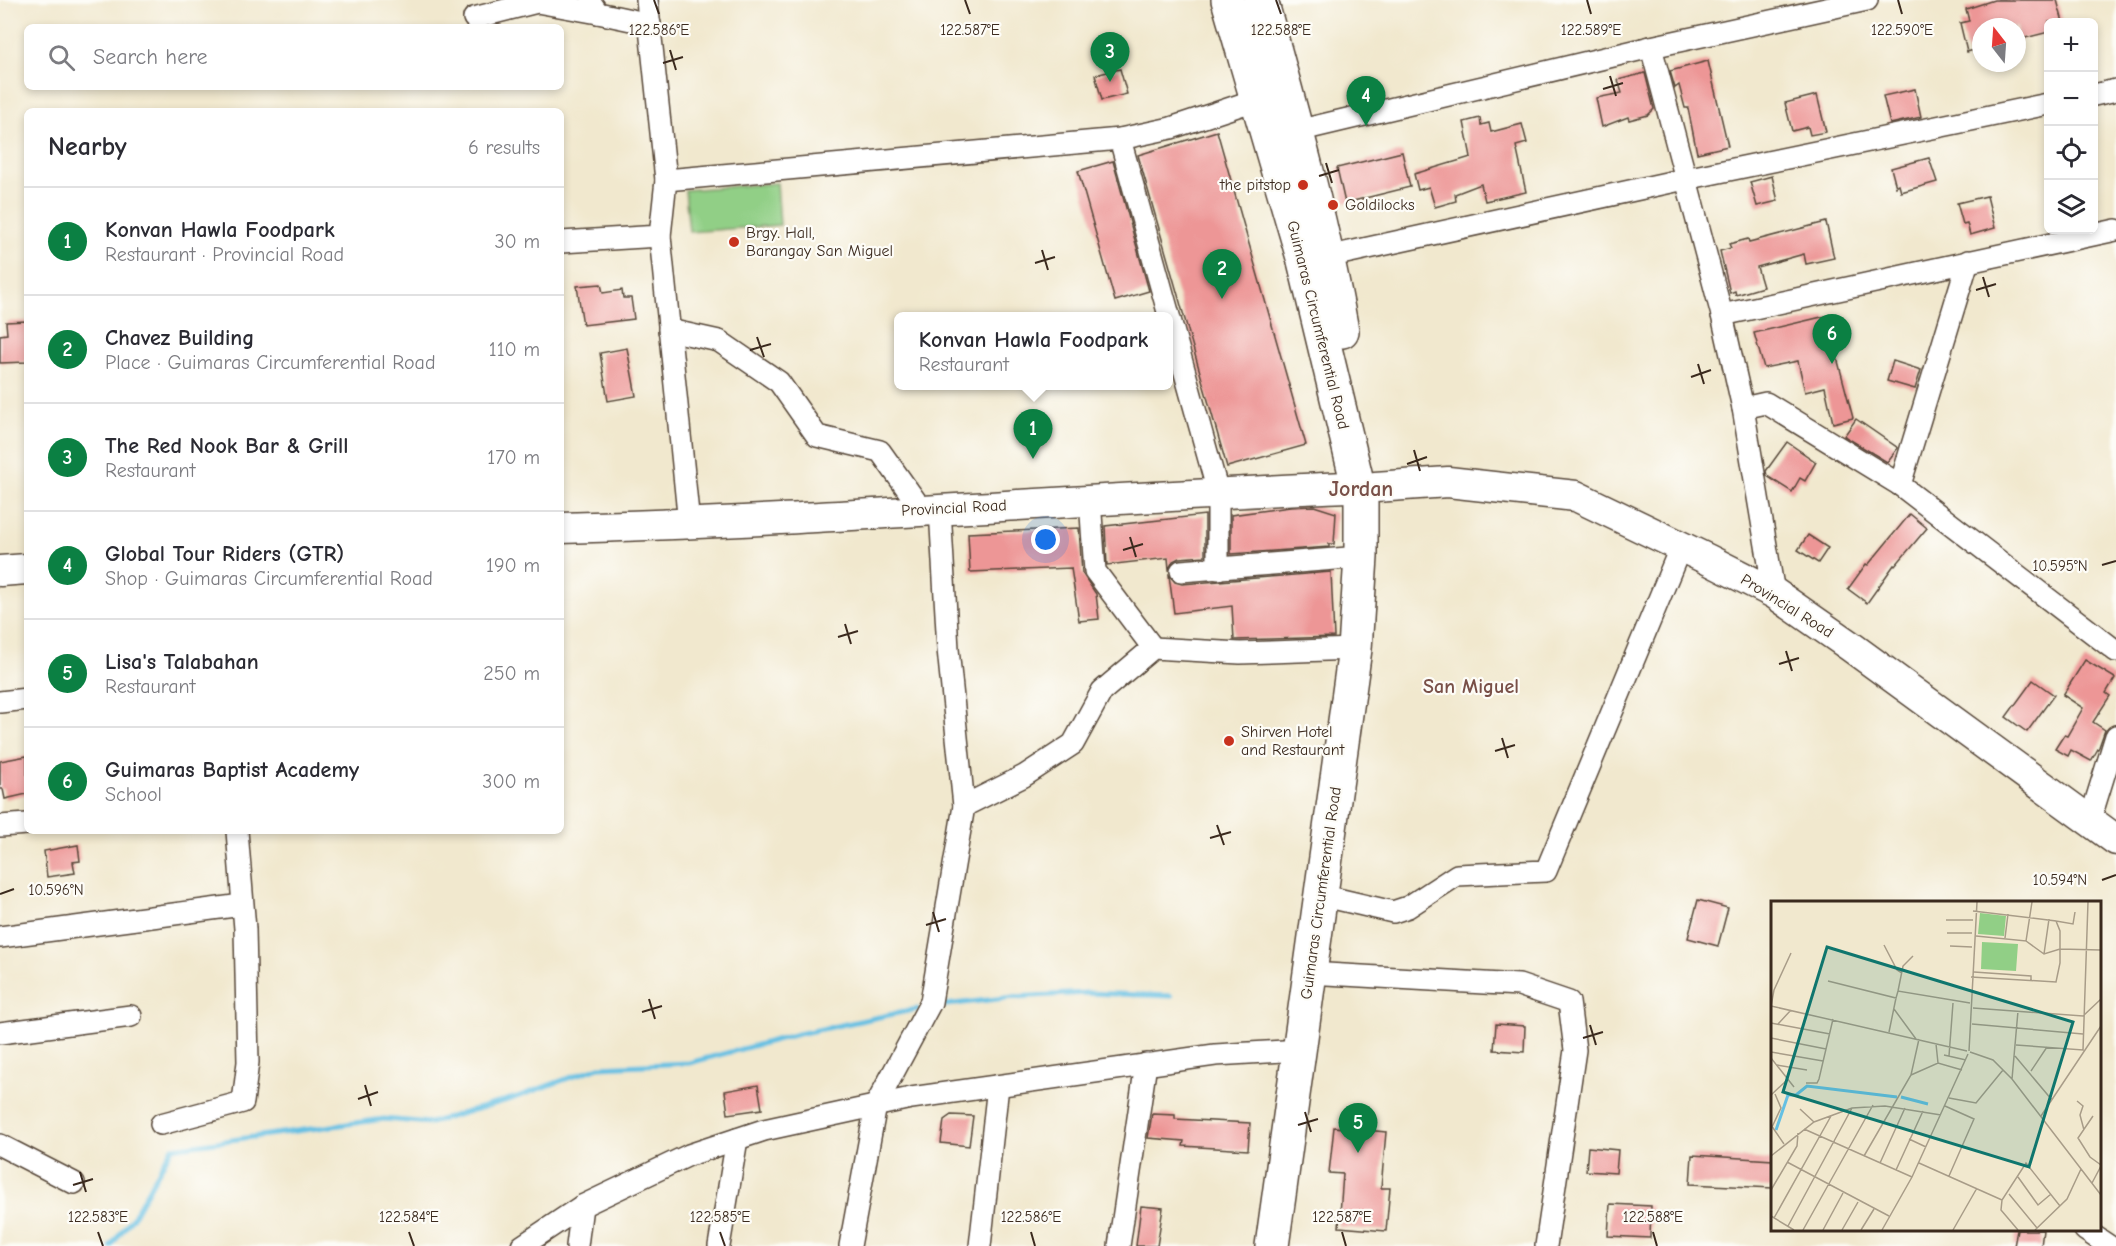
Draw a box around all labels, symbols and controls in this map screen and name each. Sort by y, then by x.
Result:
north arrow [1972,18,2026,72]
map controls [2044,18,2098,234]
button: + [2044,18,2098,72]
text: 122.586°E [629,21,689,39]
text: 122.587°E [940,21,1000,39]
text: 122.588°E [1251,21,1311,39]
text: 122.589°E [1561,21,1621,39]
text: 122.590°E [1871,21,1933,39]
search box [24,24,564,90]
pin: 3 [1090,32,1130,82]
icon: search [45,41,78,74]
text: Search here [93,44,208,70]
button: − [2044,72,2098,126]
pin: 4 [1346,76,1386,126]
button: locate [2044,126,2098,180]
text: Nearby [48,132,127,162]
text: 6 results [468,136,540,159]
place label: the pitstop [1219,176,1291,194]
marker: the pitstop [1296,178,1310,192]
button: layers [2044,180,2098,234]
place label: Goldilocks [1345,196,1415,214]
marker: Goldilocks [1326,198,1340,212]
text: Konvan Hawla Foodpark [105,217,335,243]
street label: Guimaras Circumferential Road [1283,219,1353,431]
place label: Brgy. Hall, Barangay San Miguel [746,224,893,260]
text: 1 [64,230,71,253]
text: 30 m [494,230,540,253]
marker: Brgy. Hall, Barangay San Miguel [727,235,741,249]
text: Restaurant · Provincial Road [105,243,344,266]
pin: 2 [1202,250,1242,299]
popup [894,312,1173,390]
pin: 6 [1812,314,1852,364]
text: Chavez Building [105,325,254,351]
text: Konvan Hawla Foodpark [919,327,1148,353]
text: 2 [63,338,72,361]
text: 110 m [489,338,540,361]
text: Place · Guimaras Circumferential Road [105,351,436,374]
text: Restaurant [919,353,1009,376]
pin: 1 [1014,410,1052,459]
text: The Red Nook Bar & Grill [105,433,348,459]
text: 3 [63,446,72,469]
text: 170 m [487,446,540,469]
text: Restaurant [105,459,195,482]
district label: Jordan [1329,476,1393,502]
street label: Provincial Road [901,496,1007,520]
your location [1031,525,1060,554]
text: Global Tour Riders (GTR) [105,541,344,567]
text: 4 [63,554,72,577]
text: 190 m [486,554,540,577]
text: 10.595°N [2032,557,2088,575]
text: Shop · Guimaras Circumferential Road [105,567,433,590]
street label: Provincial Road [1737,570,1837,642]
text: Lisa's Talabahan [105,649,259,675]
text: 5 [62,662,73,685]
text: 250 m [483,662,540,685]
text: Restaurant [105,675,195,698]
district label: San Miguel [1423,675,1519,698]
place label: Shirven Hotel and Restaurant [1241,723,1345,759]
marker: Shirven Hotel and Restaurant [1222,734,1236,748]
text: Guimaras Baptist Academy [105,757,359,783]
text: 6 [62,770,73,793]
text: 300 m [482,770,540,793]
text: School [105,783,162,806]
street label: Guimaras Circumferential Road [1297,786,1345,1000]
text: 10.594°N [2033,871,2087,889]
text: 10.596°N [28,881,84,899]
inset map [1771,901,2101,1231]
pin: 5 [1338,1104,1378,1153]
text: 122.583°E [68,1208,128,1226]
text: 122.584°E [379,1208,439,1226]
text: 122.585°E [690,1208,750,1226]
text: 122.586°E [1001,1208,1061,1226]
text: 122.587°E [1312,1208,1372,1226]
text: 122.588°E [1623,1208,1683,1226]

